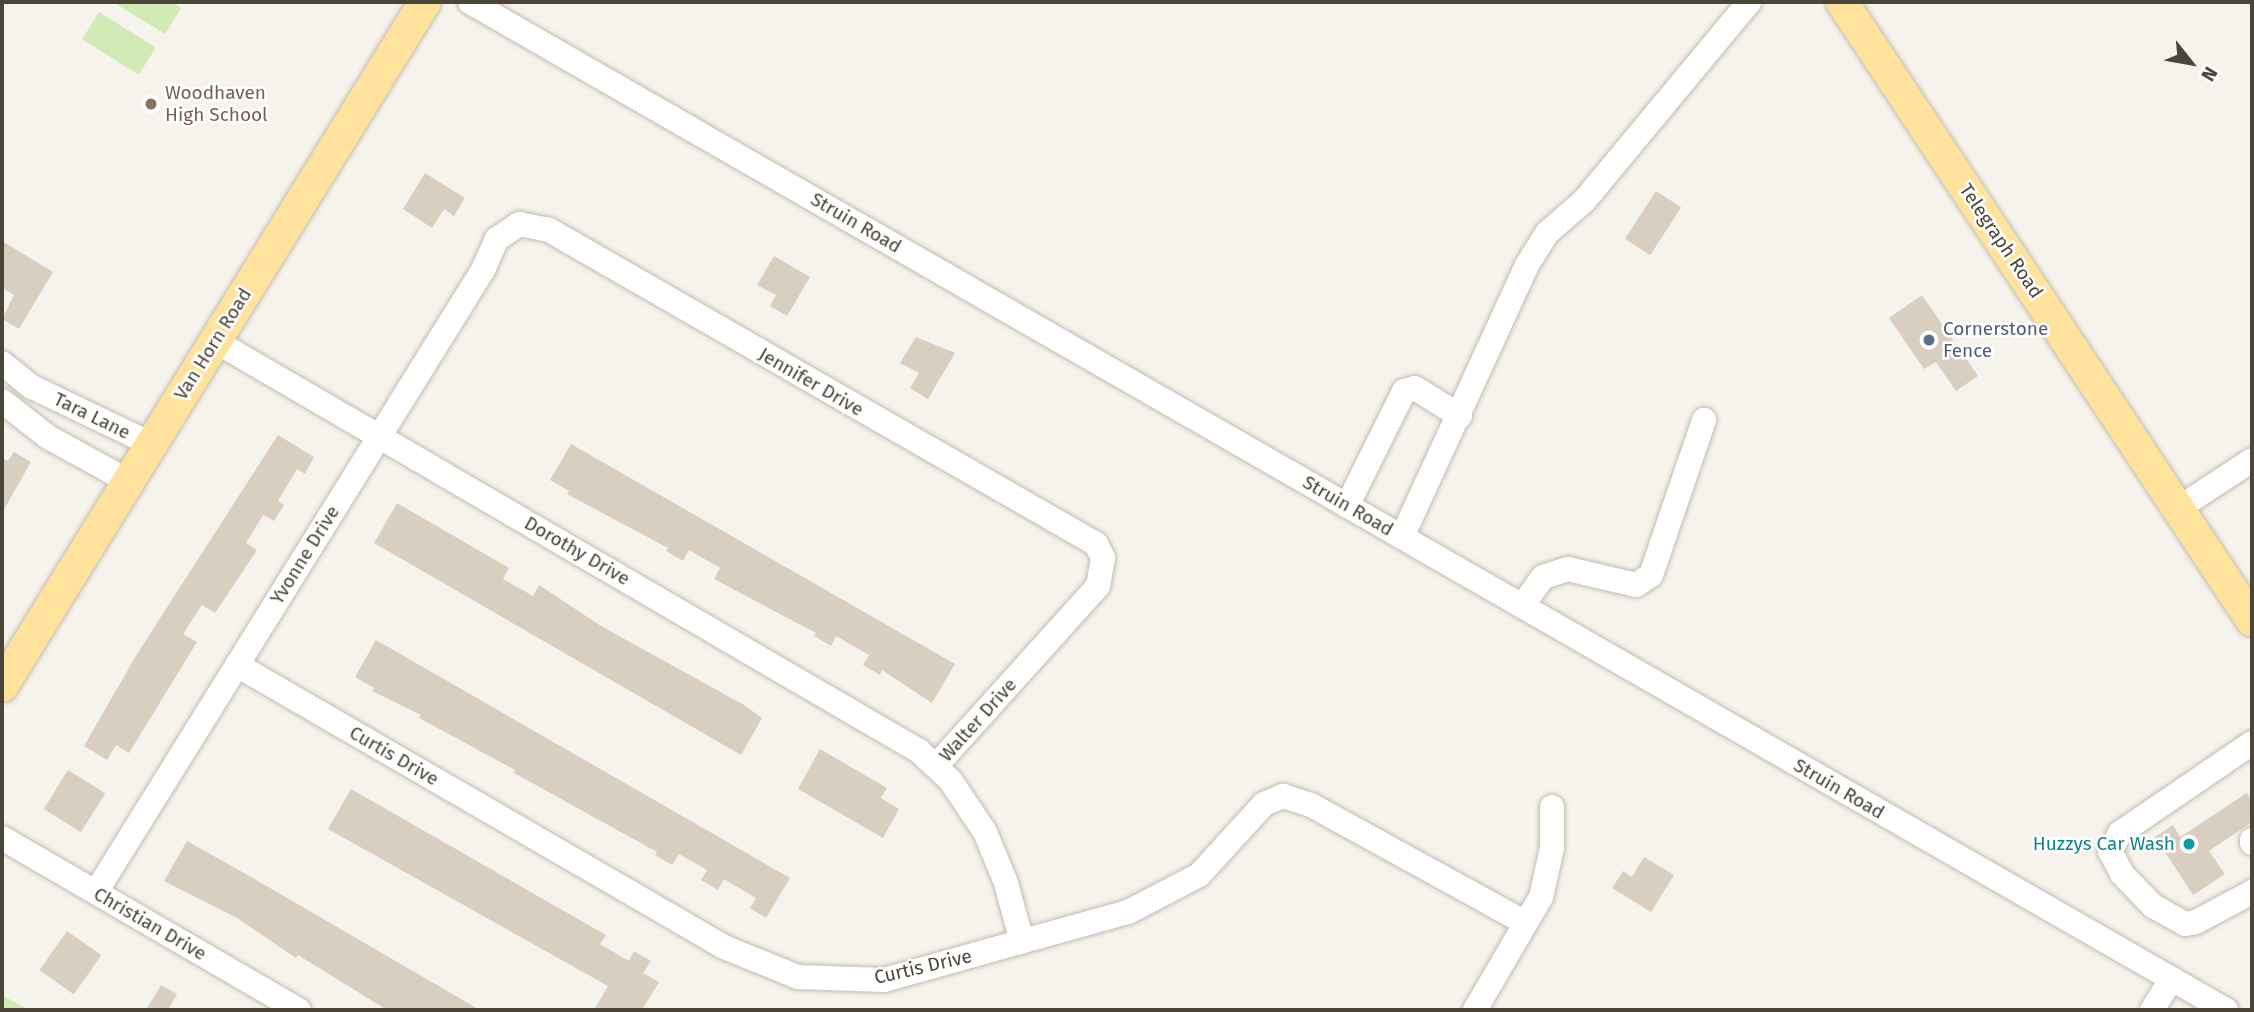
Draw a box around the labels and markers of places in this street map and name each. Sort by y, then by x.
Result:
place label: Woodhaven High School [165,82,268,126]
marker: Woodhaven High School [143,96,159,112]
place label: Cornerstone Fence [1943,318,2048,362]
marker: Cornerstone Fence [1921,332,1937,348]
place label: Huzzys Car Wash [2033,833,2175,855]
marker: Huzzys Car Wash [2181,836,2197,852]

